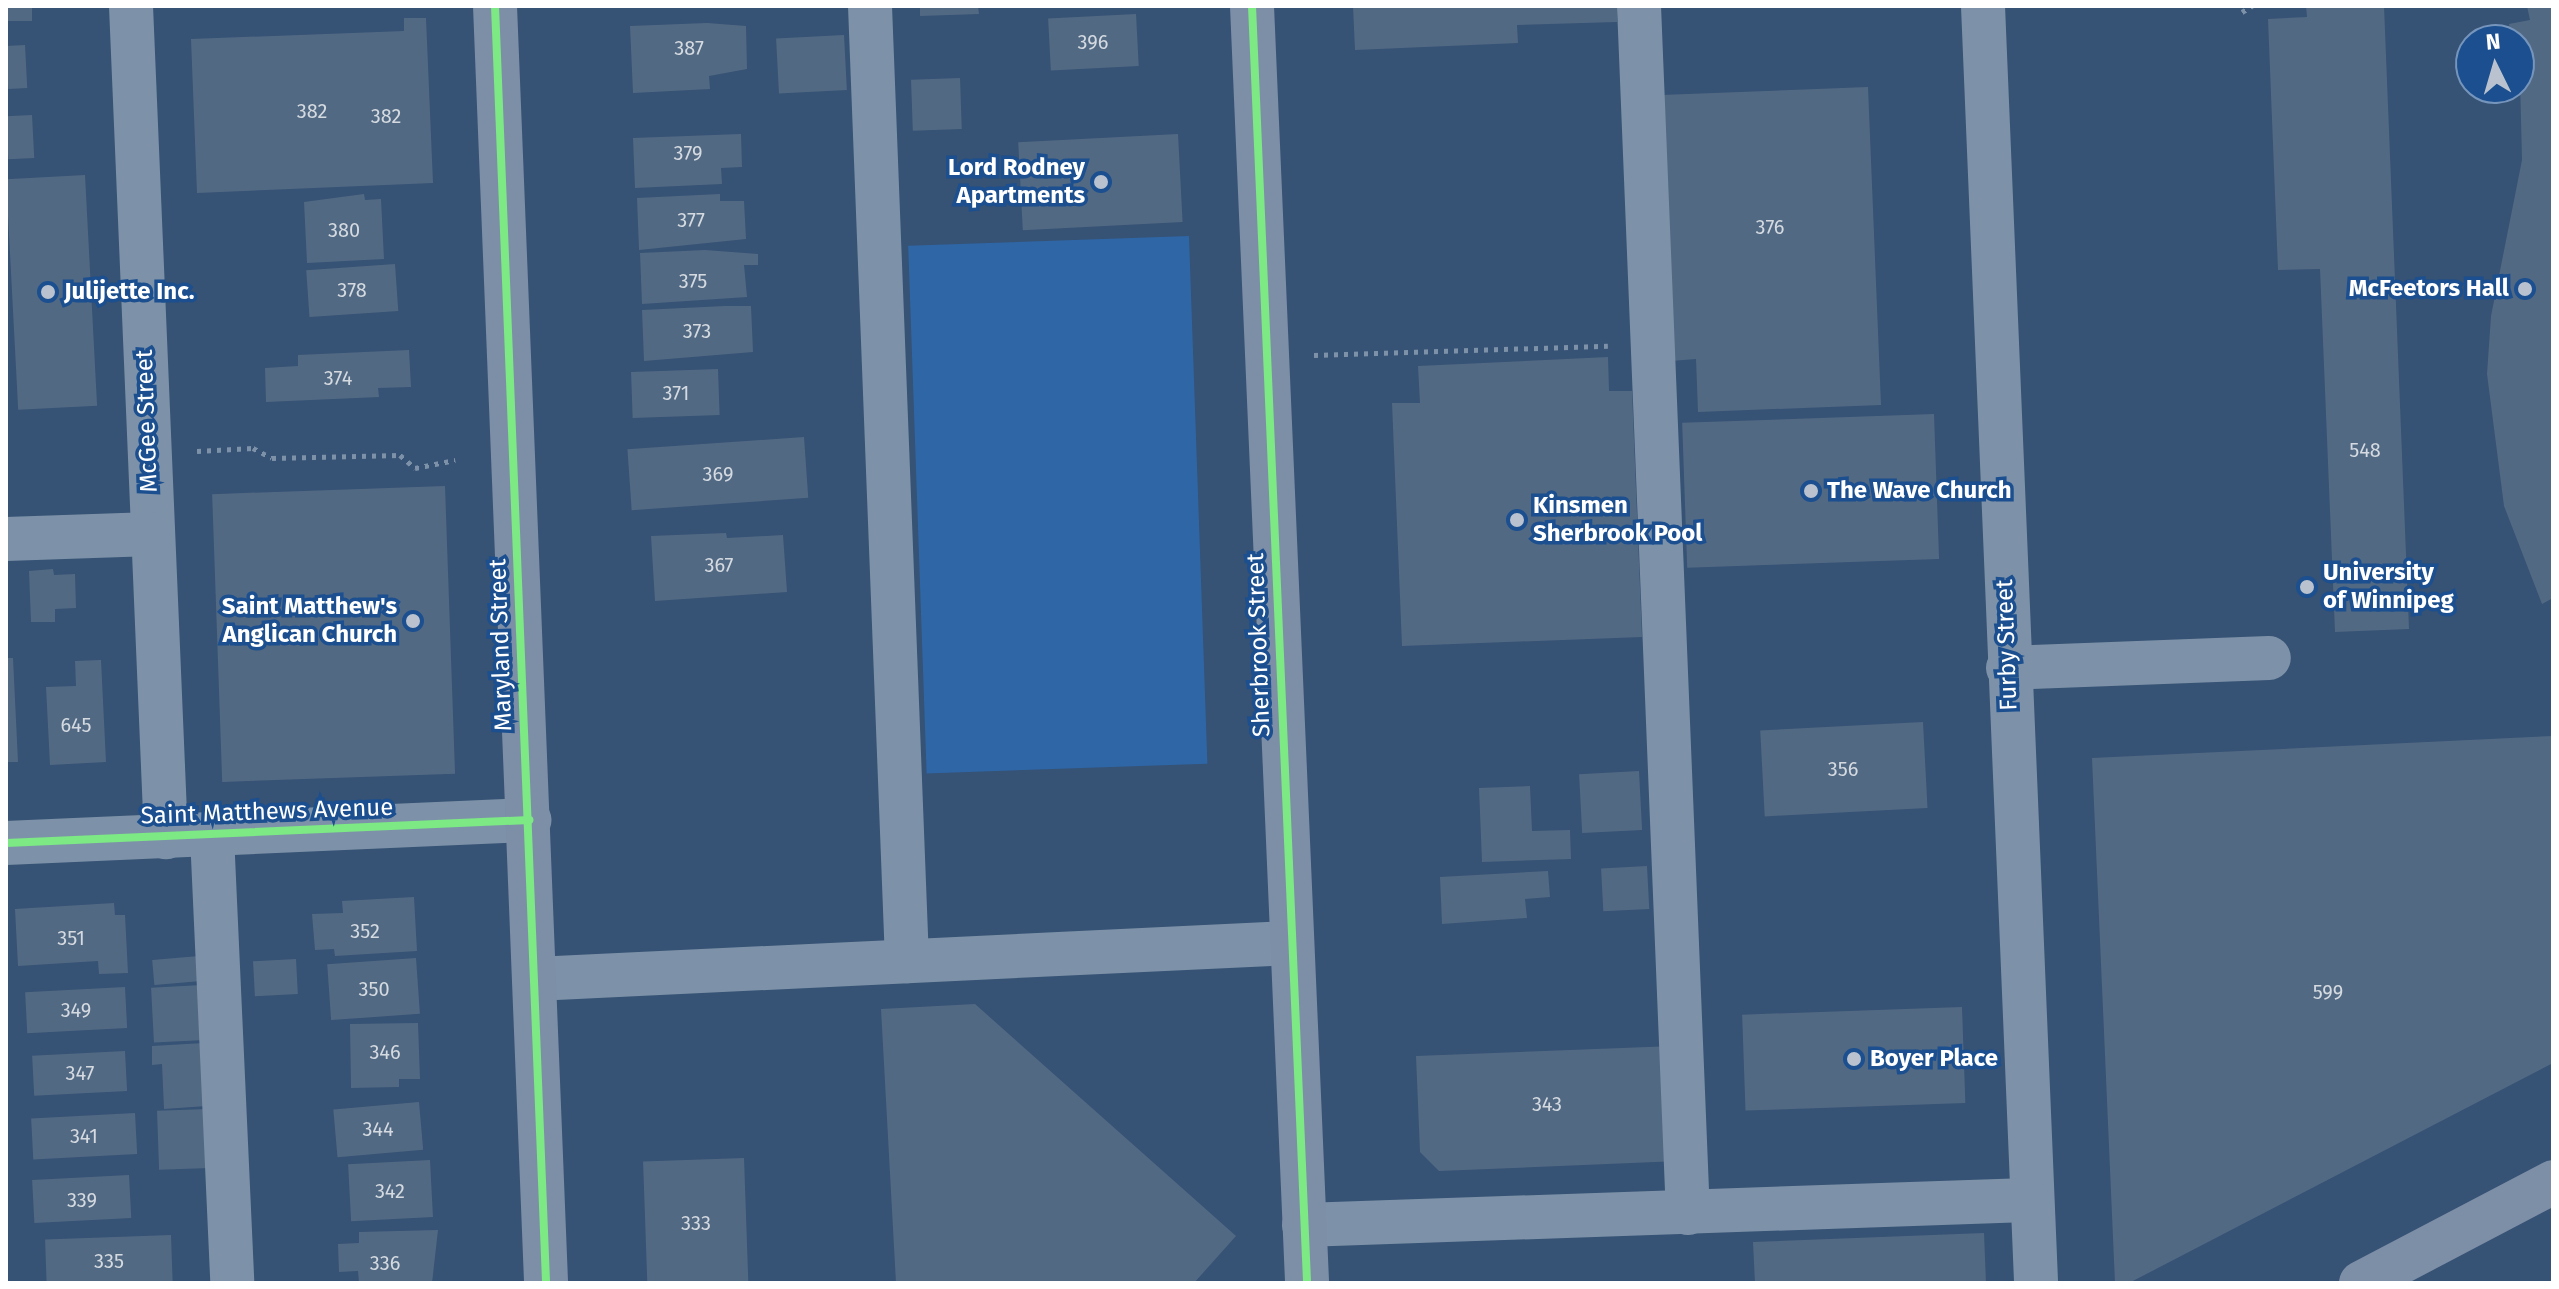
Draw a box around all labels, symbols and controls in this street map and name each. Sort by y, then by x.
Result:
north arrow [2455,24,2535,104]
text: N [2485,28,2501,56]
house number: 396 [1078,30,1108,54]
house number: 387 [674,36,704,60]
house number: 382 [297,99,327,123]
house number: 382 [371,104,401,128]
house number: 379 [674,141,702,165]
place label: Lord Rodney Apartments [948,154,1085,210]
marker: Lord Rodney Apartments [1092,173,1110,191]
house number: 377 [677,208,705,232]
house number: 376 [1756,215,1784,239]
house number: 380 [328,218,360,242]
house number: 375 [679,269,707,293]
place label: McFeetors Hall [2349,275,2509,303]
place label: Julijette Inc. [64,278,195,306]
house number: 378 [337,278,367,302]
marker: McFeetors Hall [2516,280,2534,298]
marker: Julijette Inc. [39,283,57,301]
house number: 373 [683,319,711,343]
street label: McGee Street [130,349,164,493]
house number: 374 [324,366,352,390]
house number: 371 [662,381,690,405]
house number: 548 [2349,438,2381,462]
house number: 369 [703,462,733,486]
place label: The Wave Church [1827,477,2012,505]
marker: The Wave Church [1802,482,1820,500]
place label: Kinsmen Sherbrook Pool [1533,492,1702,548]
marker: Kinsmen Sherbrook Pool [1508,511,1526,529]
house number: 367 [704,553,734,577]
street label: Sherbrook Street [1241,553,1277,737]
street label: Maryland Street [484,558,518,732]
place label: University of Winnipeg [2323,559,2454,615]
marker: University of Winnipeg [2298,578,2316,596]
street label: Furby Street [1990,579,2024,711]
place label: Saint Matthew's Anglican Church [222,593,397,649]
marker: Saint Matthew's Anglican Church [404,612,422,630]
house number: 645 [60,713,92,737]
house number: 356 [1828,757,1858,781]
street label: Saint Matthews Avenue [140,793,394,831]
house number: 352 [350,919,380,943]
house number: 351 [57,926,85,950]
house number: 350 [358,977,390,1001]
house number: 599 [2313,980,2343,1004]
house number: 349 [61,998,91,1022]
house number: 346 [369,1040,401,1064]
place label: Boyer Place [1870,1045,1998,1073]
marker: Boyer Place [1845,1050,1863,1068]
house number: 347 [66,1061,94,1085]
house number: 343 [1532,1092,1562,1116]
house number: 344 [362,1117,394,1141]
house number: 341 [70,1124,98,1148]
house number: 342 [375,1179,405,1203]
house number: 339 [67,1188,97,1212]
house number: 333 [681,1211,711,1235]
house number: 335 [94,1249,124,1273]
house number: 336 [370,1251,400,1275]

